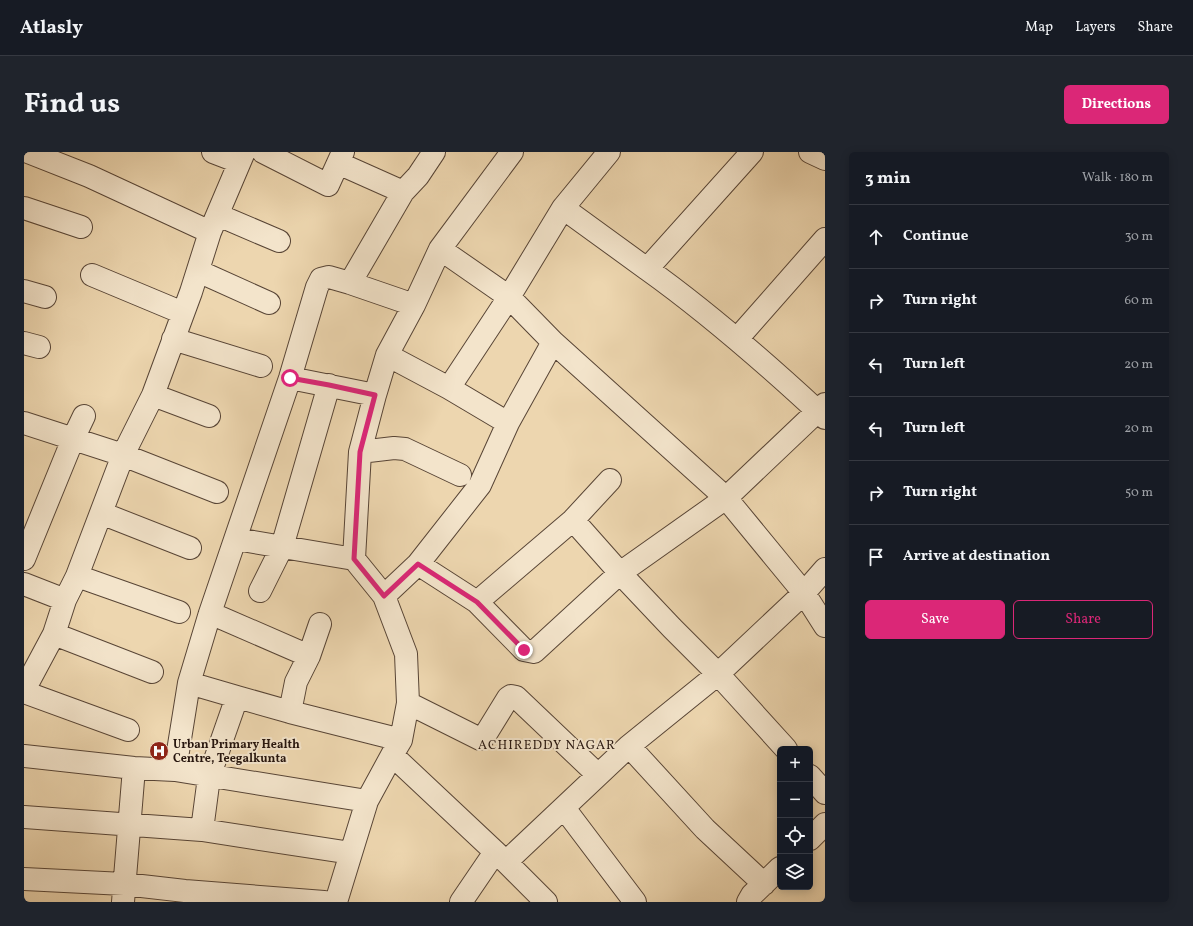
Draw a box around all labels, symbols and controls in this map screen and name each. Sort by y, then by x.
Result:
text: Atlasly [20,15,83,41]
text: Map [1025,18,1053,37]
text: Layers [1075,18,1115,37]
text: Share [1137,18,1173,37]
text: Find us [24,85,120,124]
button: Directions [1064,85,1169,124]
text: 3 min [865,167,911,190]
text: Walk · 180 m [1082,169,1153,187]
icon: ahead [865,226,887,248]
text: Continue [903,226,968,247]
text: 30 m [1125,228,1153,246]
icon: right [865,290,887,312]
text: Turn right [903,290,977,311]
text: 60 m [1125,292,1153,310]
icon: left [865,354,887,376]
text: Turn left [903,354,965,375]
text: 20 m [1124,356,1153,374]
route start [281,369,299,387]
icon: left [865,418,887,440]
text: Turn left [903,418,965,439]
text: 20 m [1124,420,1153,438]
icon: right [865,482,887,504]
text: Turn right [903,482,977,503]
text: 50 m [1125,484,1153,502]
icon: arrive [865,546,887,568]
text: Arrive at destination [903,546,1050,567]
button: Save [865,600,1005,639]
button: Share [1013,600,1153,639]
route end [515,641,533,659]
place label: Urban Primary Health Centre, Teegalkunta [173,737,300,767]
district label: ACHIREDDY NAGAR [478,737,616,755]
hospital icon: Urban Primary Health Centre, Teegalkunta [148,740,170,762]
map controls [777,746,813,890]
button: + [777,746,813,782]
button: − [777,782,813,818]
button: locate [777,818,813,854]
button: layers [777,854,813,890]

